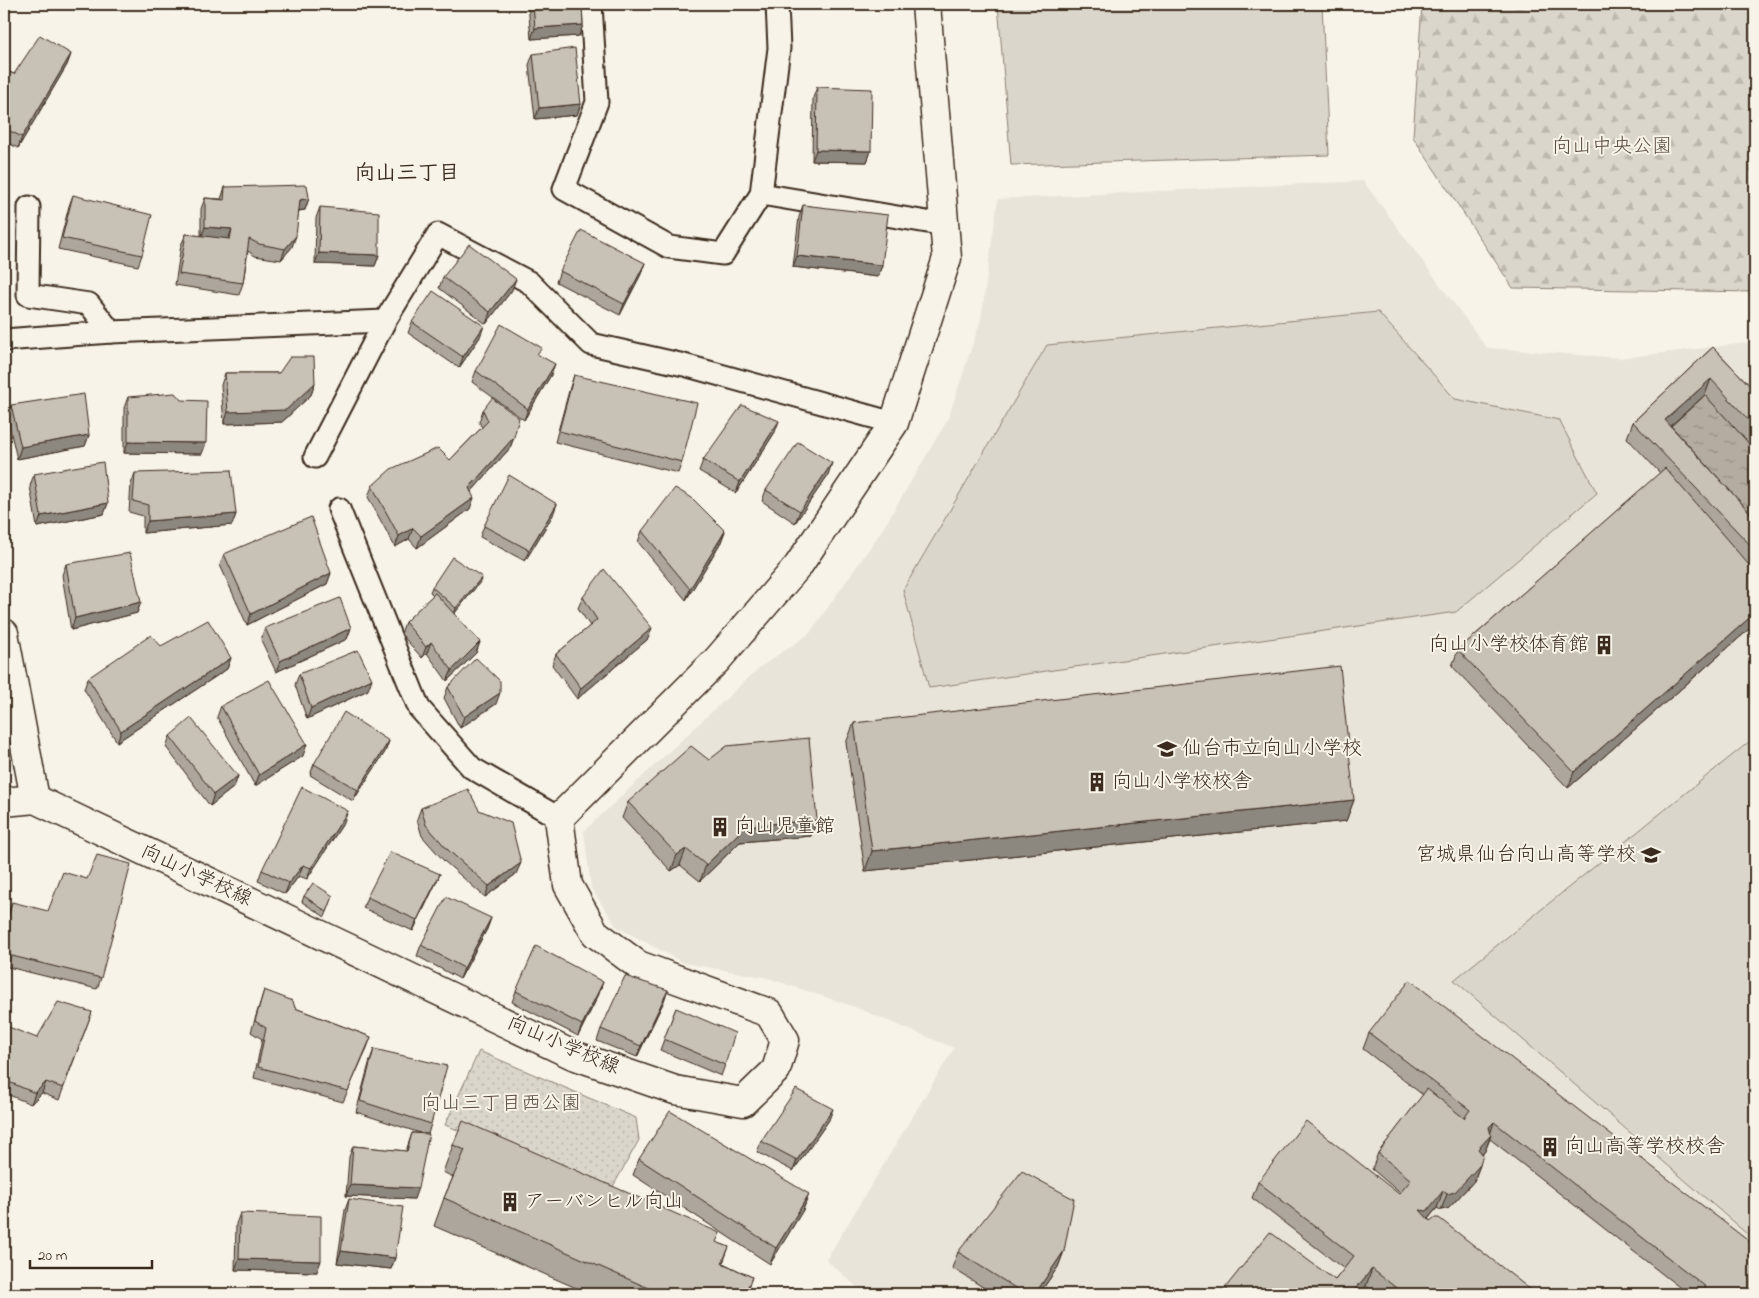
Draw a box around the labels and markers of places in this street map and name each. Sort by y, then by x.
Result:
place label: 向山小学校体育館 [1429,631,1589,660]
building icon: 向山小学校体育館 [1593,634,1615,656]
place label: 仙台市立向山小学校 [1182,735,1362,764]
school or university icon: 仙台市立向山小学校 [1156,738,1178,760]
place label: 向山小学校校舎 [1112,768,1252,797]
building icon: 向山小学校校舎 [1086,771,1108,793]
place label: 向山児童館 [735,813,835,842]
building icon: 向山児童館 [709,816,731,838]
place label: 宮城県仙台向山高等学校 [1416,841,1636,870]
school or university icon: 宮城県仙台向山高等学校 [1640,844,1662,866]
place label: 向山高等学校校舎 [1565,1133,1725,1162]
building icon: 向山高等学校校舎 [1539,1136,1561,1158]
place label: アーバンヒル向山 [525,1188,684,1217]
building icon: アーバンヒル向山 [499,1191,521,1213]

